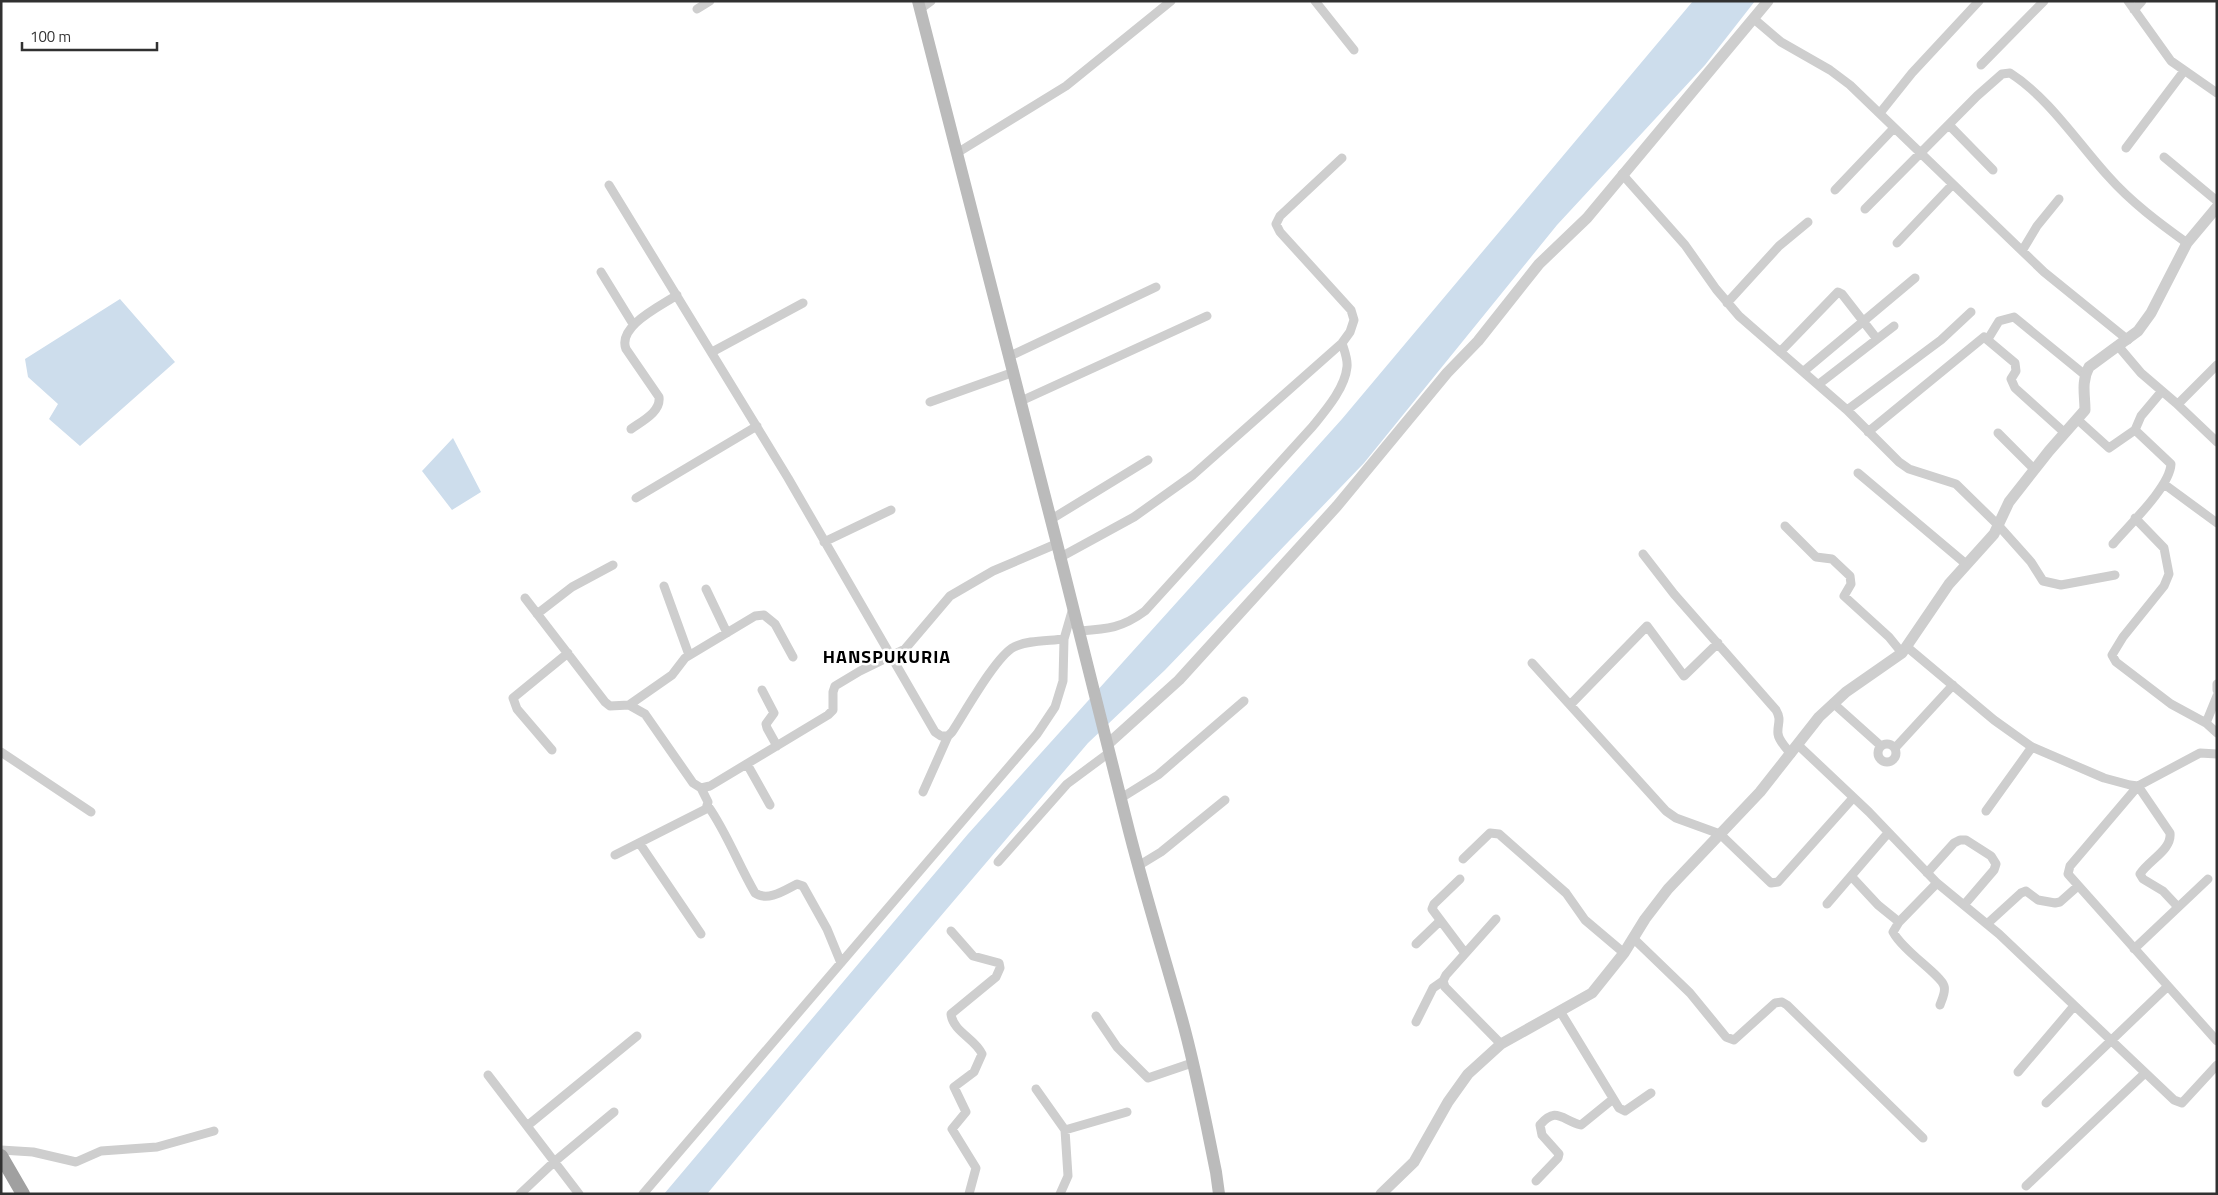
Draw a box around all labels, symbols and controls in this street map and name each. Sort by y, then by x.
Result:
scale bar [22,20,158,52]
text: 100 m [30,25,71,48]
district label: HANSPUKURIA [823,643,951,670]

